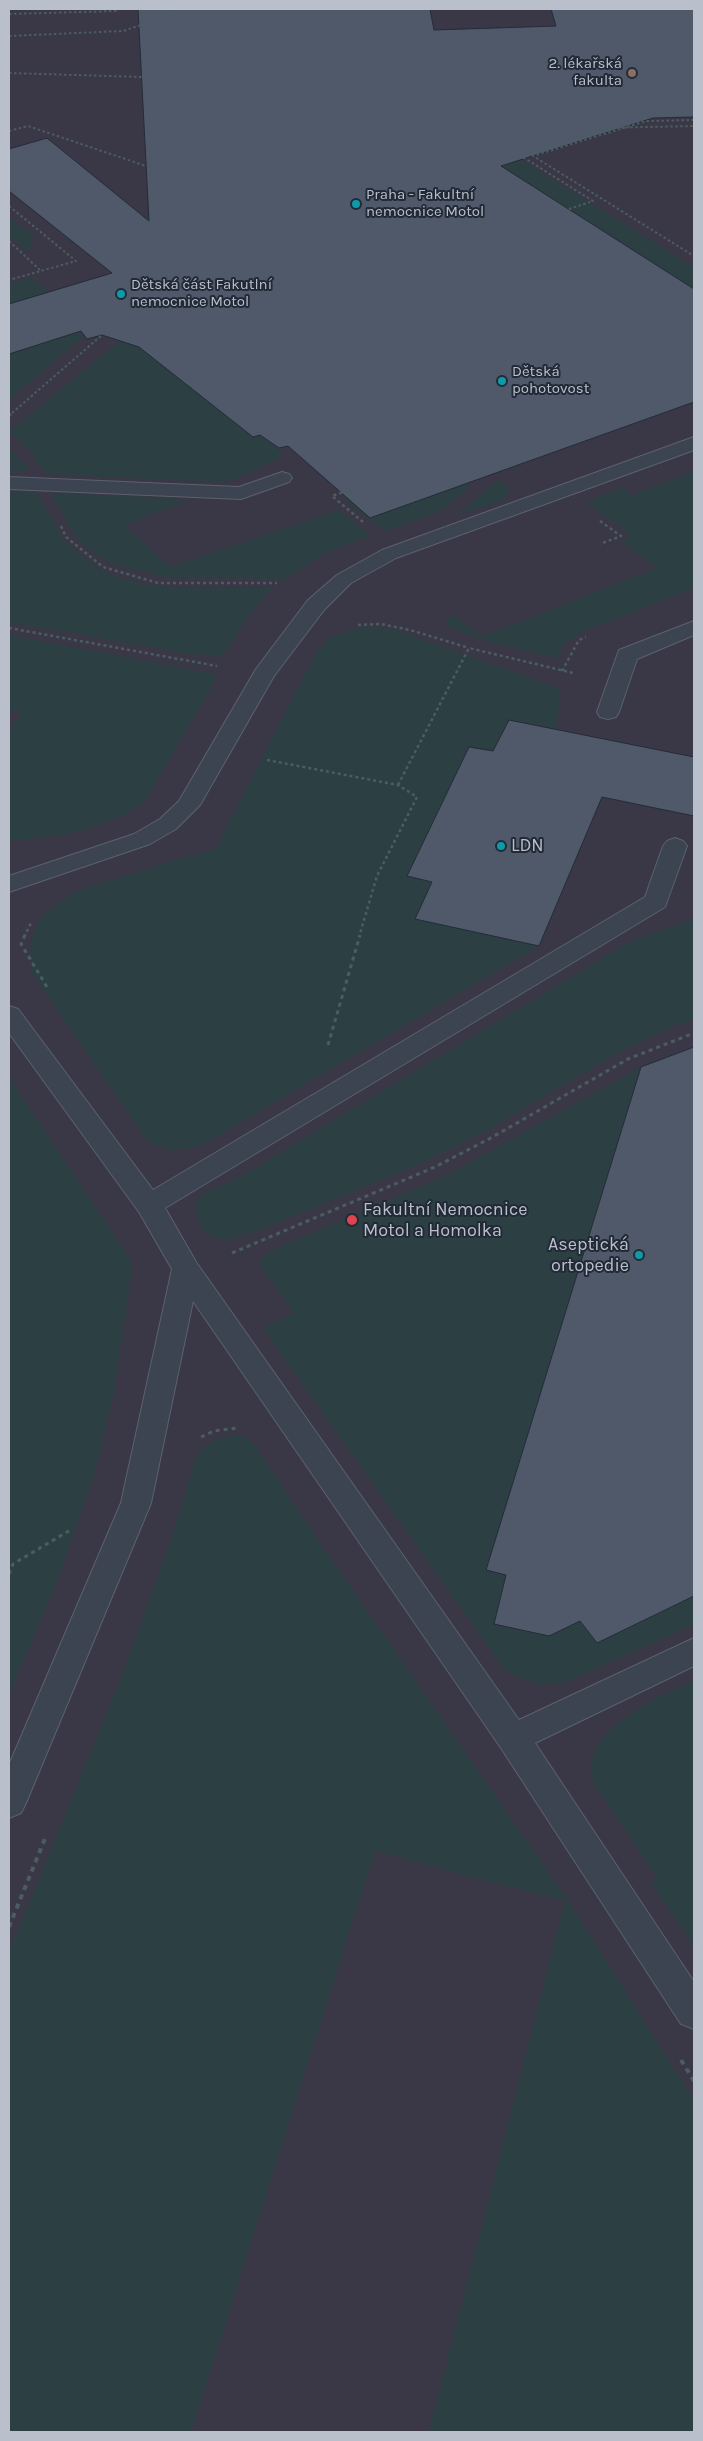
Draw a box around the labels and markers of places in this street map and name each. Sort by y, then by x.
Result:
place label: 2. lékařská fakulta [548,55,622,90]
marker: 2. lékařská fakulta [626,67,638,79]
place label: Praha - Fakultní nemocnice Motol [366,186,484,221]
marker: Praha - Fakultní nemocnice Motol [350,198,362,210]
place label: Dětská část Fakutlní nemocnice Motol [131,276,272,311]
marker: Dětská část Fakutlní nemocnice Motol [115,288,127,300]
place label: Dětská pohotovost [512,363,589,398]
marker: Dětská pohotovost [496,375,508,387]
place label: LDN [511,835,544,857]
marker: LDN [495,840,507,852]
place label: Fakultní Nemocnice Motol a Homolka [363,1199,528,1242]
marker: Fakultní Nemocnice Motol a Homolka [345,1213,359,1227]
place label: Aseptická ortopedie [548,1234,629,1276]
marker: Aseptická ortopedie [633,1249,645,1261]

